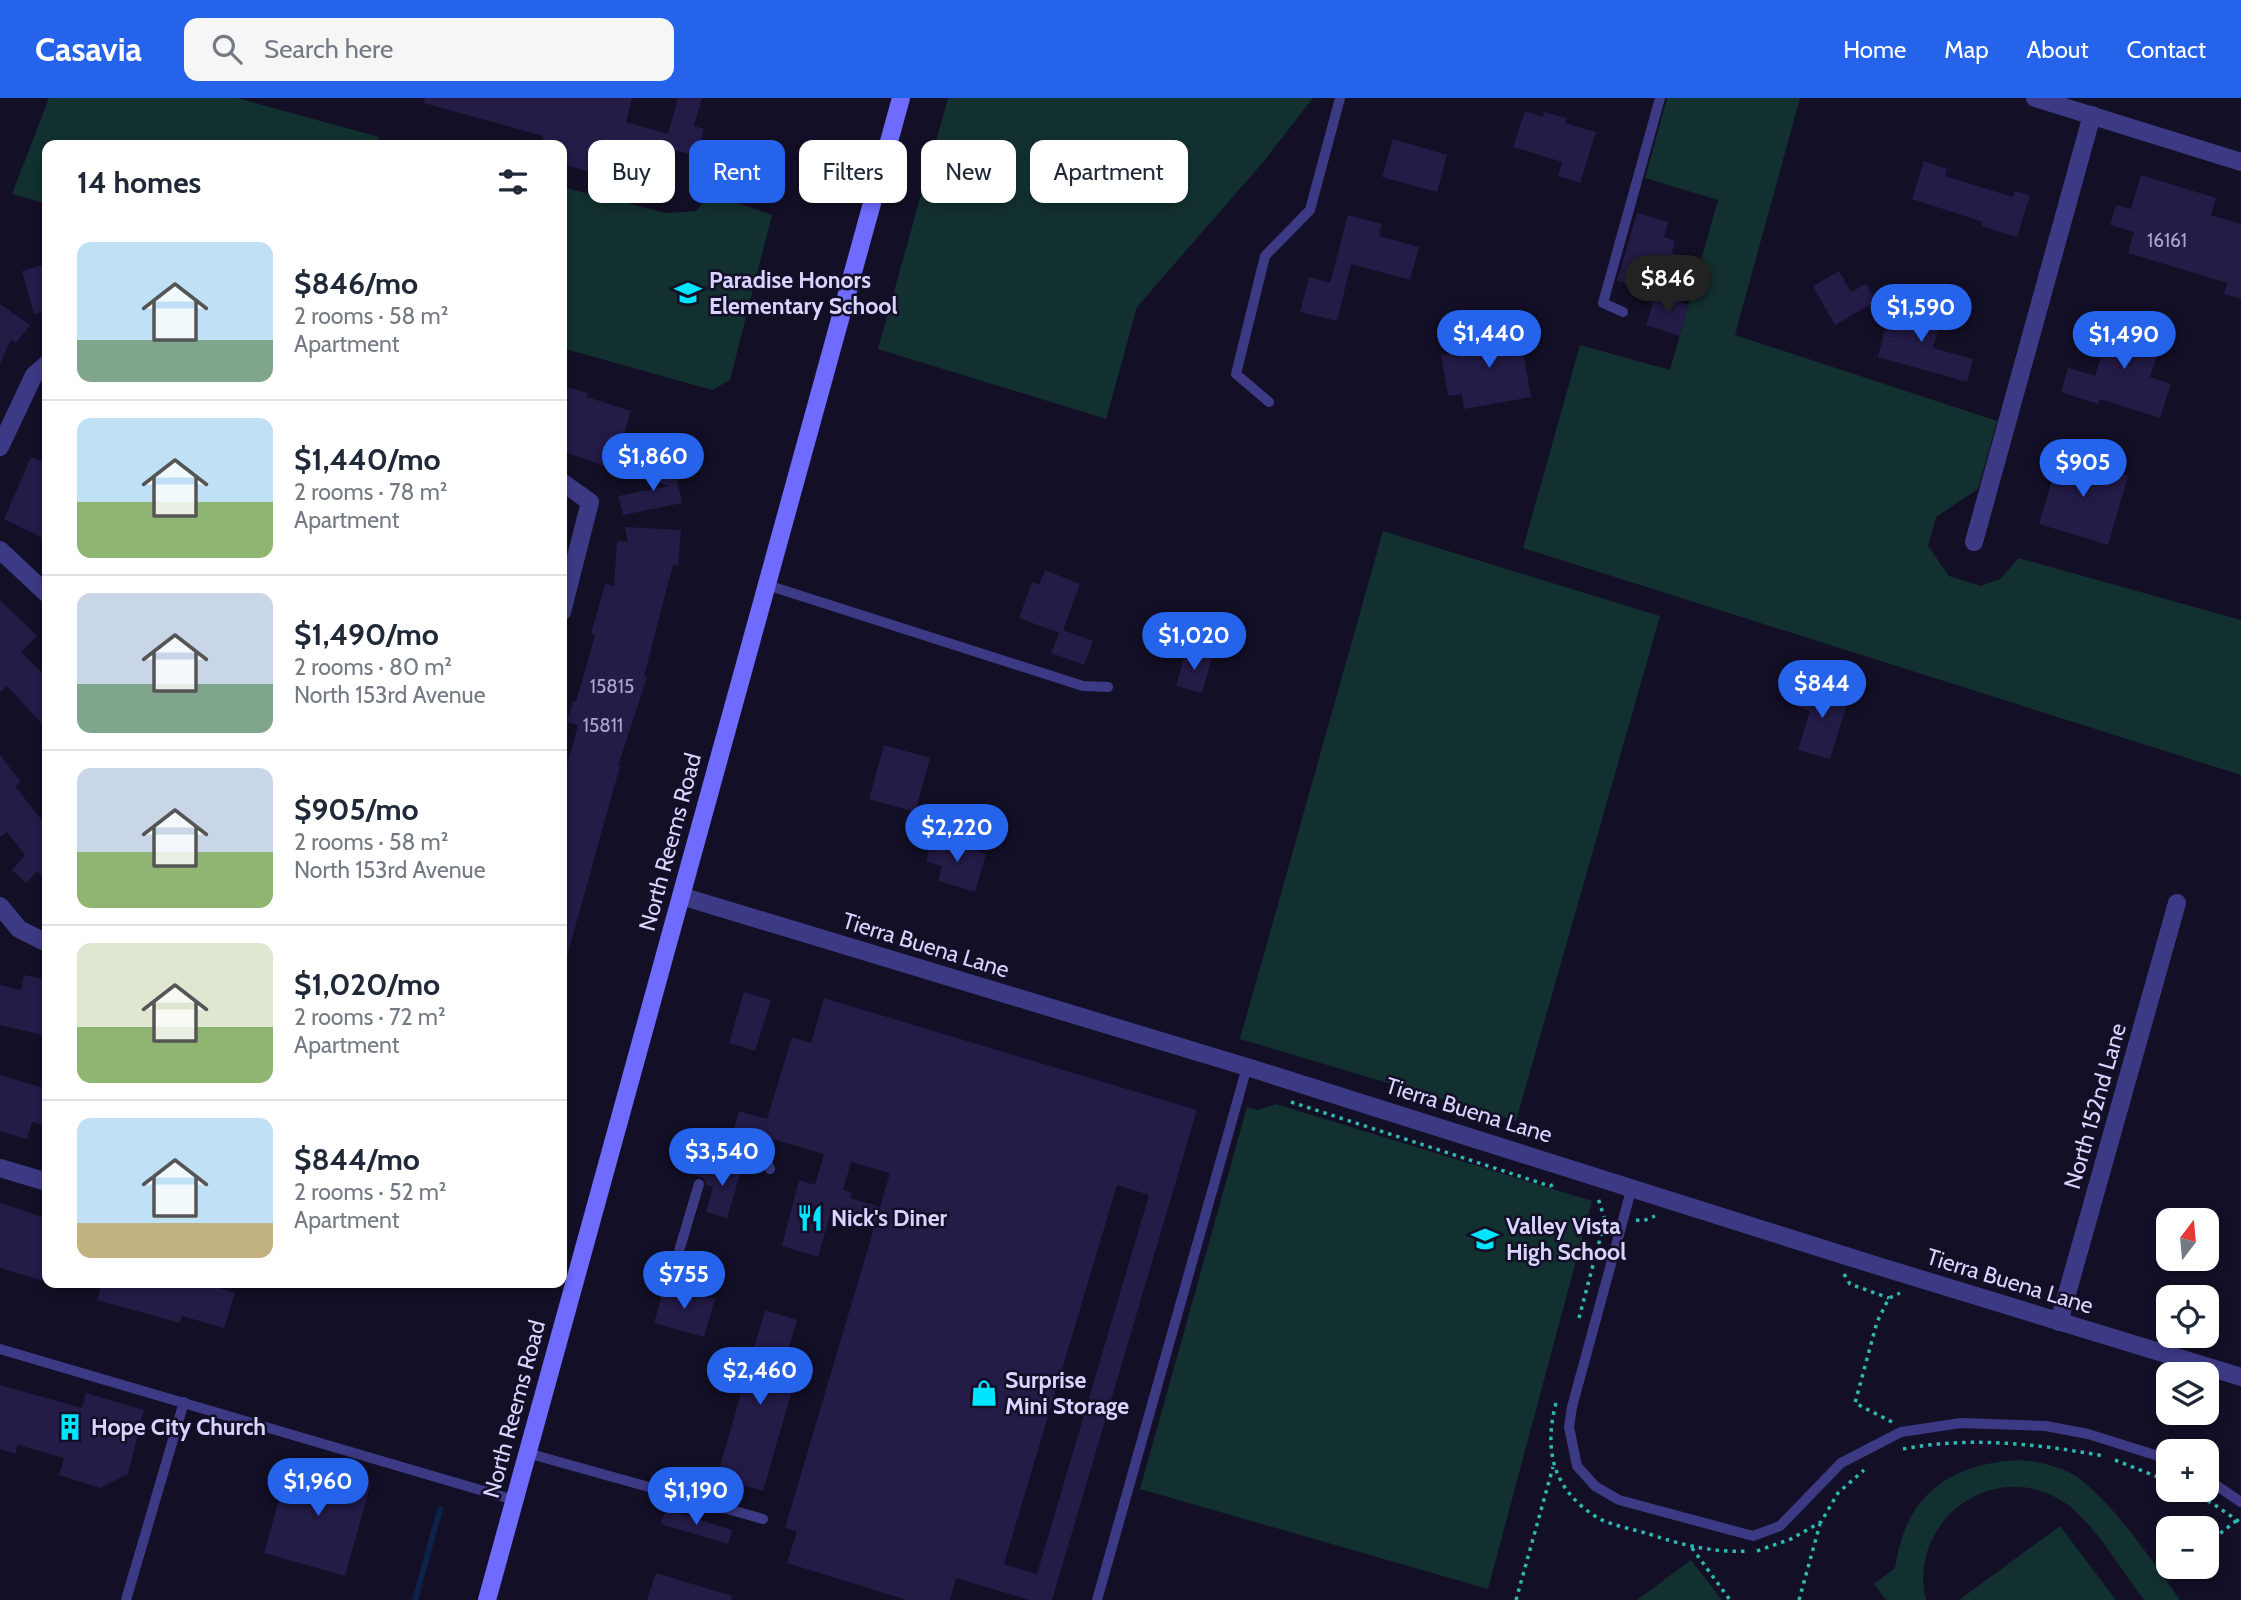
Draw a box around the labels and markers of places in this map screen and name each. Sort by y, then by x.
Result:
pin: $846 [1627,256,1709,315]
place label: Paradise Honors Elementary School [709,266,897,320]
school or university icon: Paradise Honors Elementary School [673,278,703,308]
pin: $1,590 [1864,285,1978,344]
pin: $1,440 [1432,310,1546,370]
pin: $1,490 [2067,312,2181,371]
pin: $1,860 [596,434,710,493]
pin: $905 [2042,440,2124,499]
pin: $1,020 [1137,612,1251,672]
pin: $844 [1781,660,1863,720]
pin: $2,220 [900,804,1014,864]
pin: $3,540 [665,1128,779,1188]
restaurant icon: Nick's Diner [795,1203,825,1233]
place label: Nick's Diner [831,1204,948,1232]
place label: Valley Vista High School [1506,1212,1626,1266]
school or university icon: Valley Vista High School [1470,1224,1500,1254]
pin: $755 [643,1252,725,1311]
pin: $2,460 [703,1348,817,1407]
place label: Surprise Mini Storage [1005,1366,1129,1420]
shop icon: Surprise Mini Storage [969,1378,999,1408]
building icon: Hope City Church [55,1412,85,1442]
place label: Hope City Church [91,1413,266,1441]
pin: $1,960 [261,1458,375,1518]
pin: $1,190 [639,1468,753,1527]

